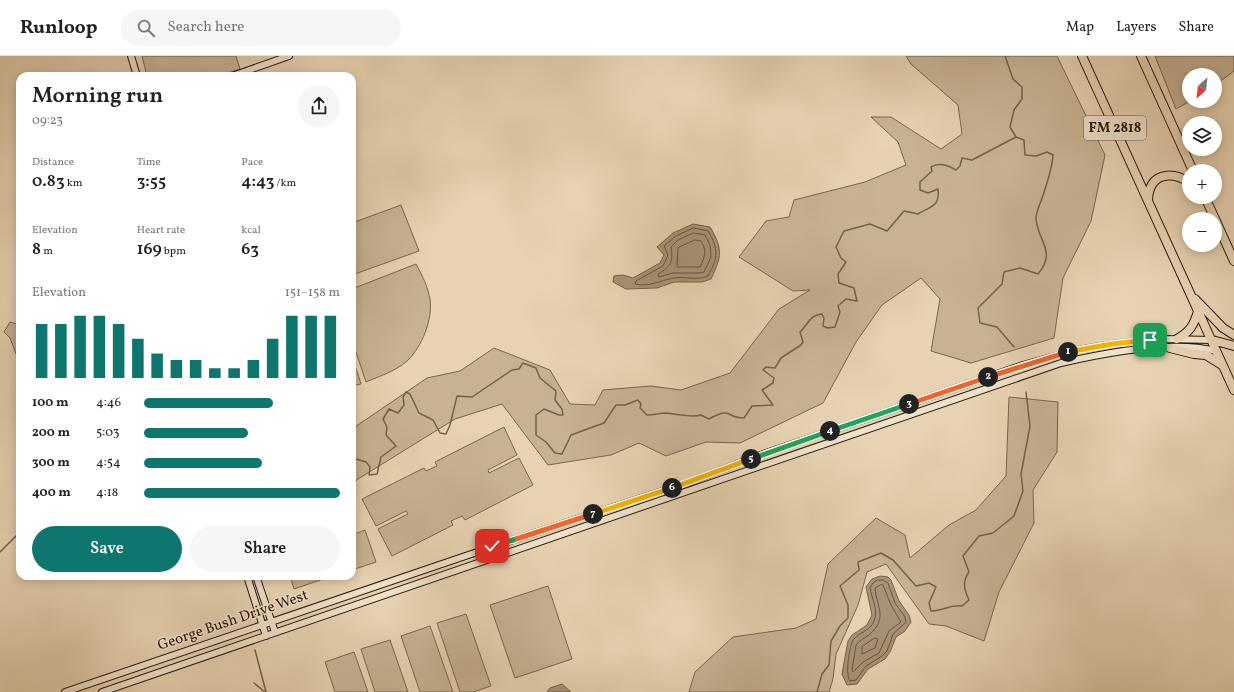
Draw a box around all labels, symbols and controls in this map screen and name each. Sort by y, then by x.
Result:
search box [121,10,401,46]
text: Runloop [20,15,97,41]
icon: search [135,17,157,39]
text: Search here [167,17,244,38]
text: Map [1066,18,1094,37]
text: Layers [1116,18,1156,37]
text: Share [1178,18,1214,37]
north arrow [1182,68,1222,108]
map controls [1182,68,1222,252]
text: Morning run [32,81,163,112]
button: share [298,85,340,127]
text: 09:23 [32,112,63,130]
road number: FM 2818 [1084,116,1146,140]
button: layers [1182,116,1222,156]
text: Distance [32,155,74,170]
text: Time [137,155,161,170]
text: Pace [241,155,263,170]
button: + [1182,164,1222,204]
text: 0.83 [32,170,65,193]
text: 3:55 [137,170,166,193]
text: 4:43 [241,170,274,193]
text: km [65,176,83,191]
text: /km [274,176,296,191]
button: − [1182,212,1222,252]
text: Elevation [32,223,78,238]
text: Heart rate [137,223,185,238]
text: kcal [241,223,261,238]
text: 8 [32,238,41,261]
text: 169 [137,238,162,261]
text: 63 [241,238,259,261]
text: m [41,244,53,259]
text: bpm [162,244,186,259]
text: Elevation [32,284,86,302]
text: 151–158 m [285,284,340,302]
pin [1133,323,1167,357]
icon: arrive [1139,329,1161,351]
pin: 1 [1058,342,1078,362]
text: 1 [1066,344,1070,359]
pin: 2 [978,367,998,387]
text: 2 [985,369,991,384]
text: 100 m [32,394,69,412]
text: 4:46 [96,394,121,412]
pin: 3 [899,394,919,414]
text: 3 [906,396,912,411]
pin: 4 [820,421,840,441]
text: 4 [827,423,833,438]
text: 200 m [32,424,70,442]
text: 5:03 [96,424,119,442]
pin: 5 [741,449,761,469]
text: 5 [748,451,754,466]
text: 300 m [32,454,70,472]
text: 4:54 [96,454,121,472]
pin: 6 [662,478,682,498]
text: 6 [669,480,675,495]
text: 400 m [32,484,71,502]
text: 4:18 [96,484,118,502]
pin: 7 [583,504,603,524]
text: 7 [590,506,596,521]
button: Save [32,526,182,572]
button: Share [190,526,340,572]
pin [475,529,509,563]
icon: check [481,535,503,557]
street label: George Bush Drive West [155,585,311,657]

